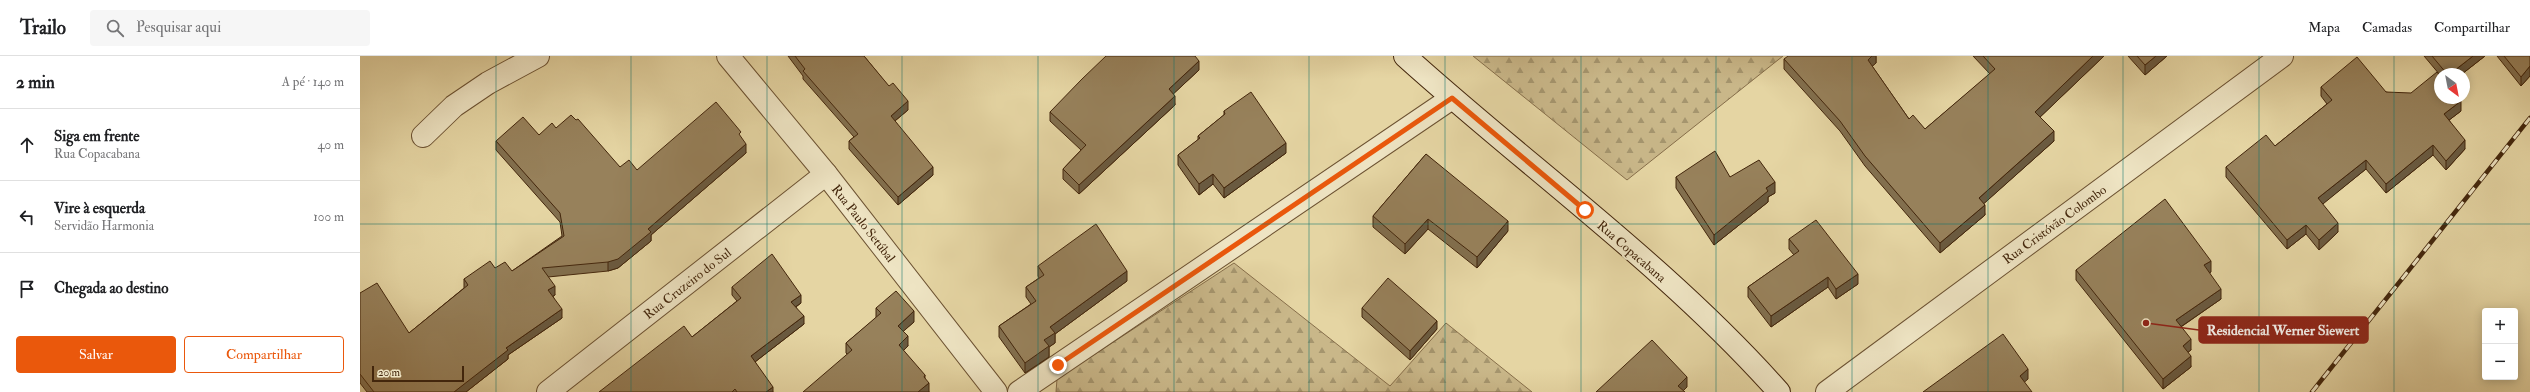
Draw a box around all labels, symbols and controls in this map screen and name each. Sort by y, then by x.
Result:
search box [90,10,370,46]
text: Trailo [20,16,66,40]
icon: search [104,17,126,39]
text: Pesquisar aqui [136,18,221,37]
text: Mapa [2308,19,2340,36]
text: Camadas [2362,19,2412,36]
text: Compartilhar [2434,19,2510,36]
north arrow [2434,68,2470,104]
text: 2 min [16,72,55,93]
text: A pé · 140 m [282,74,344,90]
text: Siga em frente [54,127,140,146]
icon: ahead [16,134,38,156]
text: 40 m [318,137,344,153]
text: Rua Copacabana [54,146,140,162]
street label: Rua Paulo Setúbal [828,182,899,266]
street label: Rua Cristóvão Colombo [2000,182,2110,268]
text: Vire à esquerda [54,199,145,218]
route start [1576,201,1594,219]
icon: left [16,206,38,228]
text: 100 m [313,209,344,225]
street label: Rua Copacabana [1593,217,1670,287]
text: Servidão Harmonia [54,218,154,234]
street label: Rua Cruzeiro do Sul [641,244,735,323]
icon: arrive [16,278,38,300]
text: Chegada ao destino [54,279,169,298]
map controls [2482,308,2518,380]
button: + [2482,308,2518,344]
callout: Residencial Werner Siewert [2199,317,2368,343]
text: Residencial Werner Siewert [2207,322,2360,339]
button: Salvar [16,336,176,373]
button: Compartilhar [184,336,344,373]
button: − [2482,344,2518,380]
route end [1049,356,1067,374]
scale bar [372,364,464,383]
text: 20 m [378,366,400,379]

